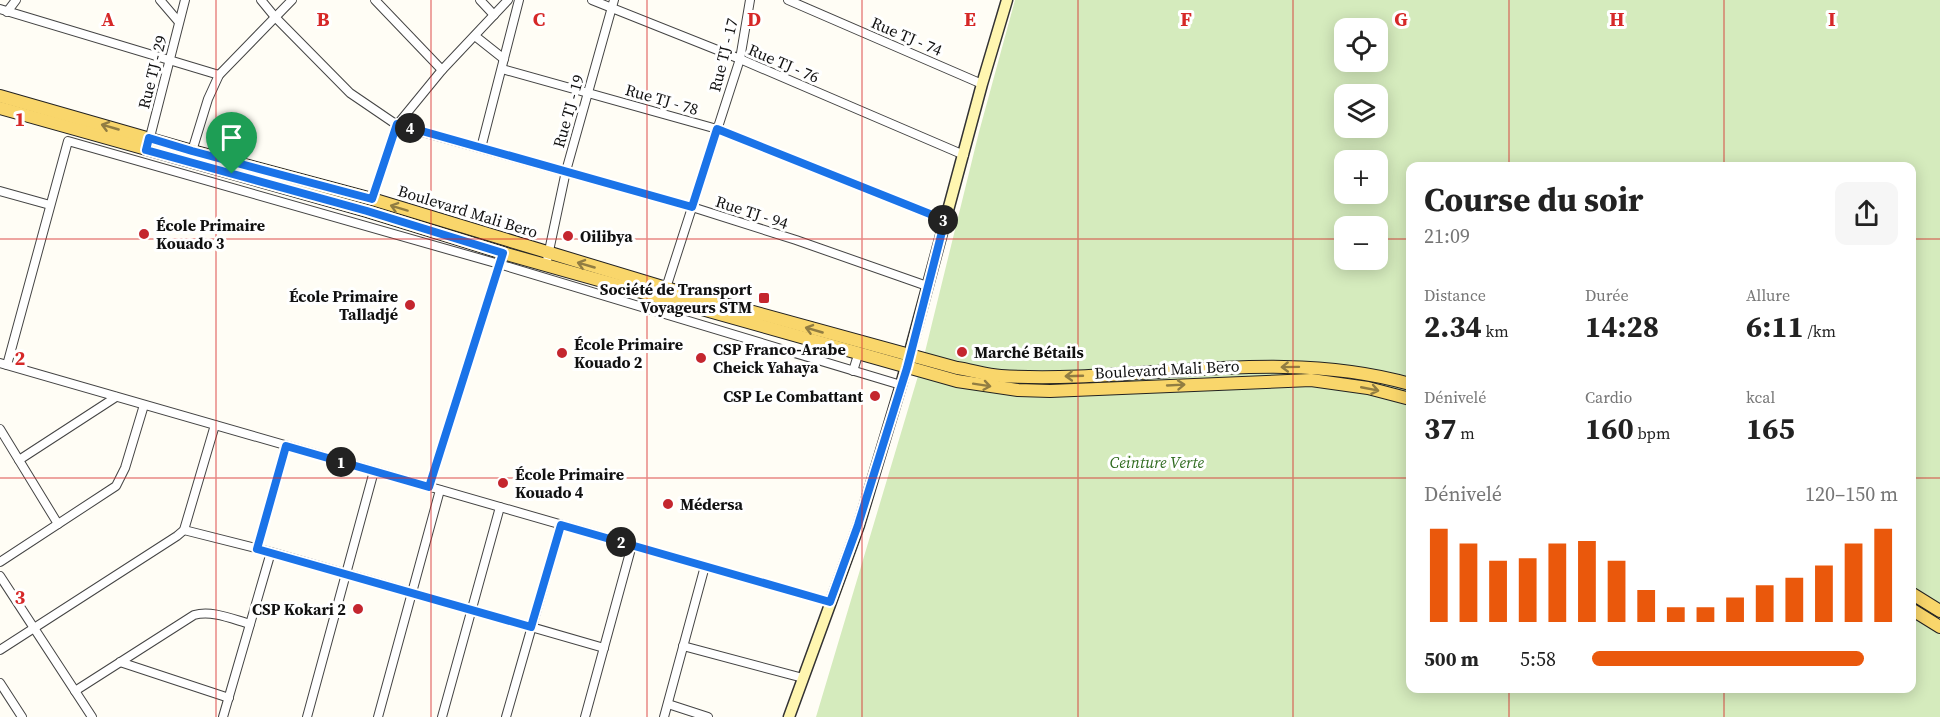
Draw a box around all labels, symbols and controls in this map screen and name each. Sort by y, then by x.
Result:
text: A [101,5,115,33]
text: B [316,5,330,33]
text: C [533,5,545,33]
text: D [747,5,761,33]
text: E [964,5,976,33]
text: F [1180,5,1192,33]
text: G [1394,5,1408,33]
text: H [1609,5,1625,33]
text: I [1828,5,1836,33]
street label: Rue TJ - 74 [868,11,946,61]
street label: Rue TJ - 17 [703,16,743,94]
map controls [1334,18,1388,270]
button: locate [1334,18,1388,72]
street label: Rue TJ - 29 [132,33,172,111]
street label: Rue TJ - 76 [745,38,823,88]
street label: Rue TJ - 19 [547,72,589,150]
street label: Rue TJ - 78 [623,78,701,120]
button: layers [1334,84,1388,138]
text: 1 [15,105,25,133]
pin [206,112,257,174]
pin: 4 [395,113,425,143]
text: 4 [406,117,414,139]
one-way arrow [101,121,120,132]
icon: arrive [215,121,248,154]
button: + [1334,150,1388,204]
text: Course du soir [1424,177,1643,222]
street label: Boulevard Mali Bero [395,179,541,243]
button: share [1835,182,1898,245]
street label: Rue TJ - 94 [713,190,791,234]
one-way arrow [390,201,409,212]
pin: 3 [928,205,958,235]
text: 3 [939,209,947,231]
place label: École Primaire Kouado 3 [156,214,265,254]
button: − [1334,216,1388,270]
text: 21:09 [1424,222,1470,250]
place label: Oilibya [580,225,633,247]
marker: École Primaire Kouado 3 [137,227,151,241]
marker: Oilibya [561,229,575,243]
one-way arrow [577,259,596,270]
place label: Société de Transport Voyageurs STM [600,278,752,318]
text: Distance [1424,284,1486,306]
text: Durée [1585,284,1629,306]
text: Allure [1746,284,1790,306]
place label: École Primaire Talladjé [289,285,398,325]
marker: Société de Transport Voyageurs STM [757,291,771,305]
marker: École Primaire Talladjé [403,298,417,312]
text: 2.34 [1424,306,1482,347]
text: 14:28 [1585,306,1659,347]
text: 6:11 [1746,306,1804,347]
text: km [1482,320,1509,342]
text: /km [1804,320,1836,342]
one-way arrow [805,323,824,335]
place label: École Primaire Kouado 2 [574,333,683,373]
place label: CSP Franco-Arabe Cheick Yahaya [713,338,846,378]
place label: Marché Bétails [974,341,1084,363]
text: 2 [15,344,26,372]
marker: Marché Bétails [955,345,969,359]
marker: École Primaire Kouado 2 [555,346,569,360]
marker: CSP Franco-Arabe Cheick Yahaya [694,351,708,365]
street label: Boulevard Mali Bero [1094,354,1240,384]
one-way arrow [1281,361,1301,373]
one-way arrow [1065,371,1085,382]
one-way arrow [1166,379,1186,390]
one-way arrow [971,380,991,391]
one-way arrow [1360,384,1380,395]
place label: CSP Le Combattant [723,385,863,407]
text: Dénivelé [1424,386,1486,408]
text: Cardio [1585,386,1632,408]
text: kcal [1746,386,1775,408]
marker: CSP Le Combattant [868,389,882,403]
text: 37 [1424,408,1457,449]
text: 160 [1585,408,1634,449]
text: 165 [1746,408,1795,449]
text: m [1457,422,1475,444]
text: bpm [1634,422,1670,444]
pin: 1 [326,447,356,477]
text: 1 [337,451,345,473]
park label: Ceinture Verte [1110,451,1205,473]
place label: École Primaire Kouado 4 [515,463,624,503]
marker: École Primaire Kouado 4 [496,476,510,490]
text: Dénivelé [1424,480,1502,508]
text: 120–150 m [1805,480,1898,508]
place label: Médersa [680,493,744,515]
marker: Médersa [661,497,675,511]
pin: 2 [606,527,636,557]
text: 2 [617,531,625,553]
text: 3 [15,583,26,611]
place label: CSP Kokari 2 [252,598,346,620]
marker: CSP Kokari 2 [351,602,365,616]
text: 500 m [1424,645,1479,673]
text: 5:58 [1520,645,1556,673]

